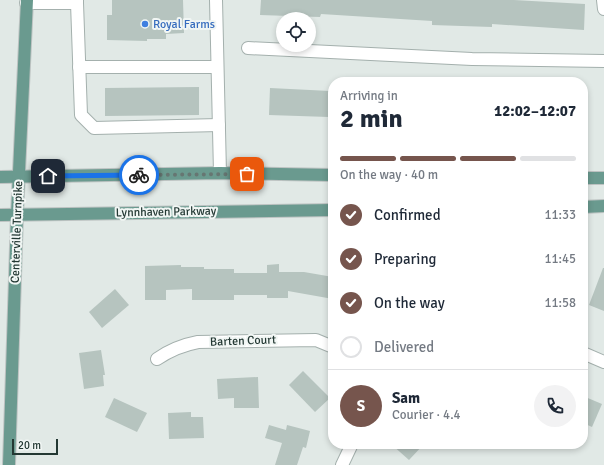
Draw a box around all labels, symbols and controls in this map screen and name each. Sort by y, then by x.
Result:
map controls [276,12,316,52]
button: locate [276,12,316,52]
place label: Royal Farms [153,17,215,32]
marker: Royal Farms [140,19,150,29]
text: Arriving in [340,88,398,104]
text: 12:02–12:07 [494,102,576,120]
text: 2 min [340,103,403,135]
courier [119,155,159,195]
pin [230,157,264,191]
pin [31,159,65,193]
icon: bag [236,163,258,185]
icon: bike [128,164,150,186]
icon: home [37,165,59,187]
text: On the way · 40 m [340,167,438,183]
street label: Centerville Turnpike [8,181,26,283]
street label: Lynnhaven Parkway [116,204,217,220]
icon: check [340,204,362,226]
text: Confirmed [374,206,441,224]
text: 11:33 [544,207,576,223]
icon: check [340,248,362,270]
text: Preparing [374,250,437,268]
text: 11:45 [544,251,576,267]
icon: check [340,292,362,314]
text: On the way [374,294,445,312]
text: 11:58 [544,295,576,311]
street label: Barten Court [210,332,276,350]
text: Delivered [374,338,434,356]
button: phone [534,385,576,427]
text: Sam [392,389,420,407]
text: S [357,397,365,415]
text: Courier · 4.4 [392,407,461,423]
scale bar [12,437,58,456]
text: 20 m [18,439,41,452]

